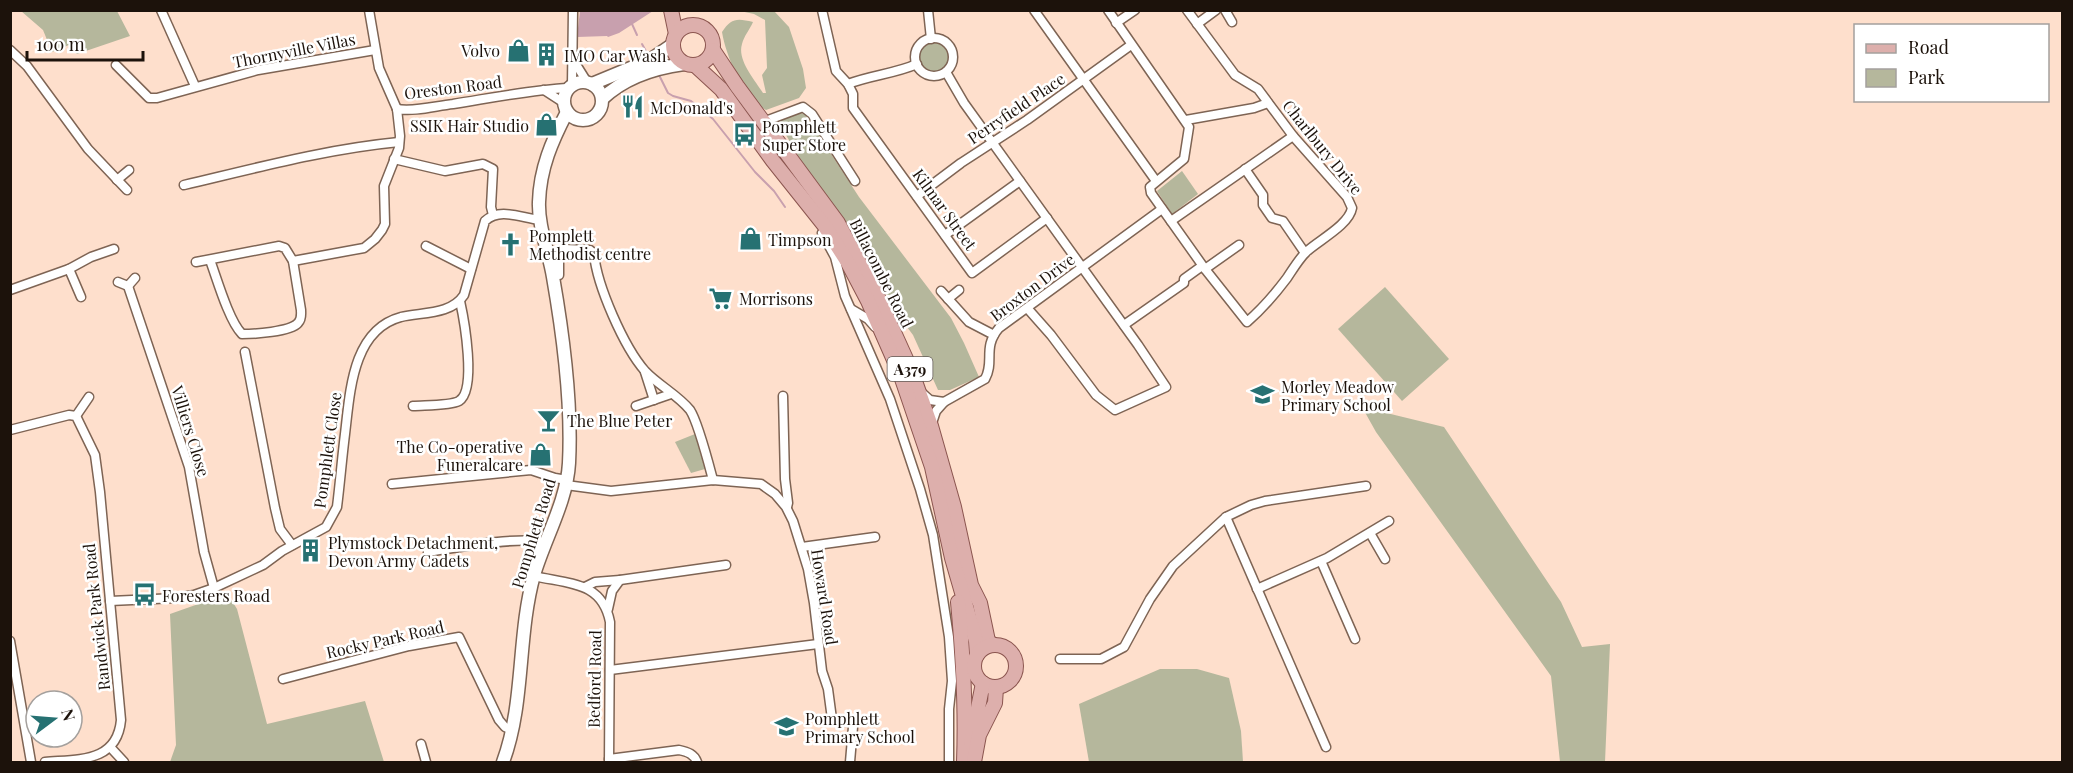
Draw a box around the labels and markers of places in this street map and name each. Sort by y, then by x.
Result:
shop icon: Volvo [505,37,531,63]
place label: Volvo [460,40,500,61]
building icon: IMO Car Wash [533,42,559,68]
place label: IMO Car Wash [564,45,667,66]
restaurant icon: McDonald's [619,94,645,120]
place label: McDonald's [650,97,733,118]
shop icon: SSIK Hair Studio [534,112,560,138]
place label: SSIK Hair Studio [410,115,529,136]
place label: Pomphlett Super Store [762,116,846,155]
bus stop icon: Pomphlett Super Store [731,122,757,148]
place label: Pomplett Methodist centre [529,225,651,264]
shop icon: Timpson [737,226,763,252]
place label: Timpson [768,229,832,250]
church icon: Pomplett Methodist centre [498,231,524,257]
supermarket icon: Morrisons [708,285,734,311]
place label: Morrisons [739,288,813,309]
place label: Morley Meadow Primary School [1281,376,1395,415]
school or university icon: Morley Meadow Primary School [1250,382,1276,408]
bar icon: The Blue Peter [536,407,562,433]
place label: The Blue Peter [567,410,672,431]
place label: The Co-operative Funeralcare [397,436,523,475]
shop icon: The Co-operative Funeralcare [528,442,554,468]
place label: Plymstock Detachment, Devon Army Cadets [328,532,498,571]
building icon: Plymstock Detachment, Devon Army Cadets [297,538,323,564]
bus stop icon: Foresters Road [131,582,157,608]
place label: Foresters Road [162,585,270,606]
place label: Pomphlett Primary School [805,708,915,747]
school or university icon: Pomphlett Primary School [774,714,800,740]

